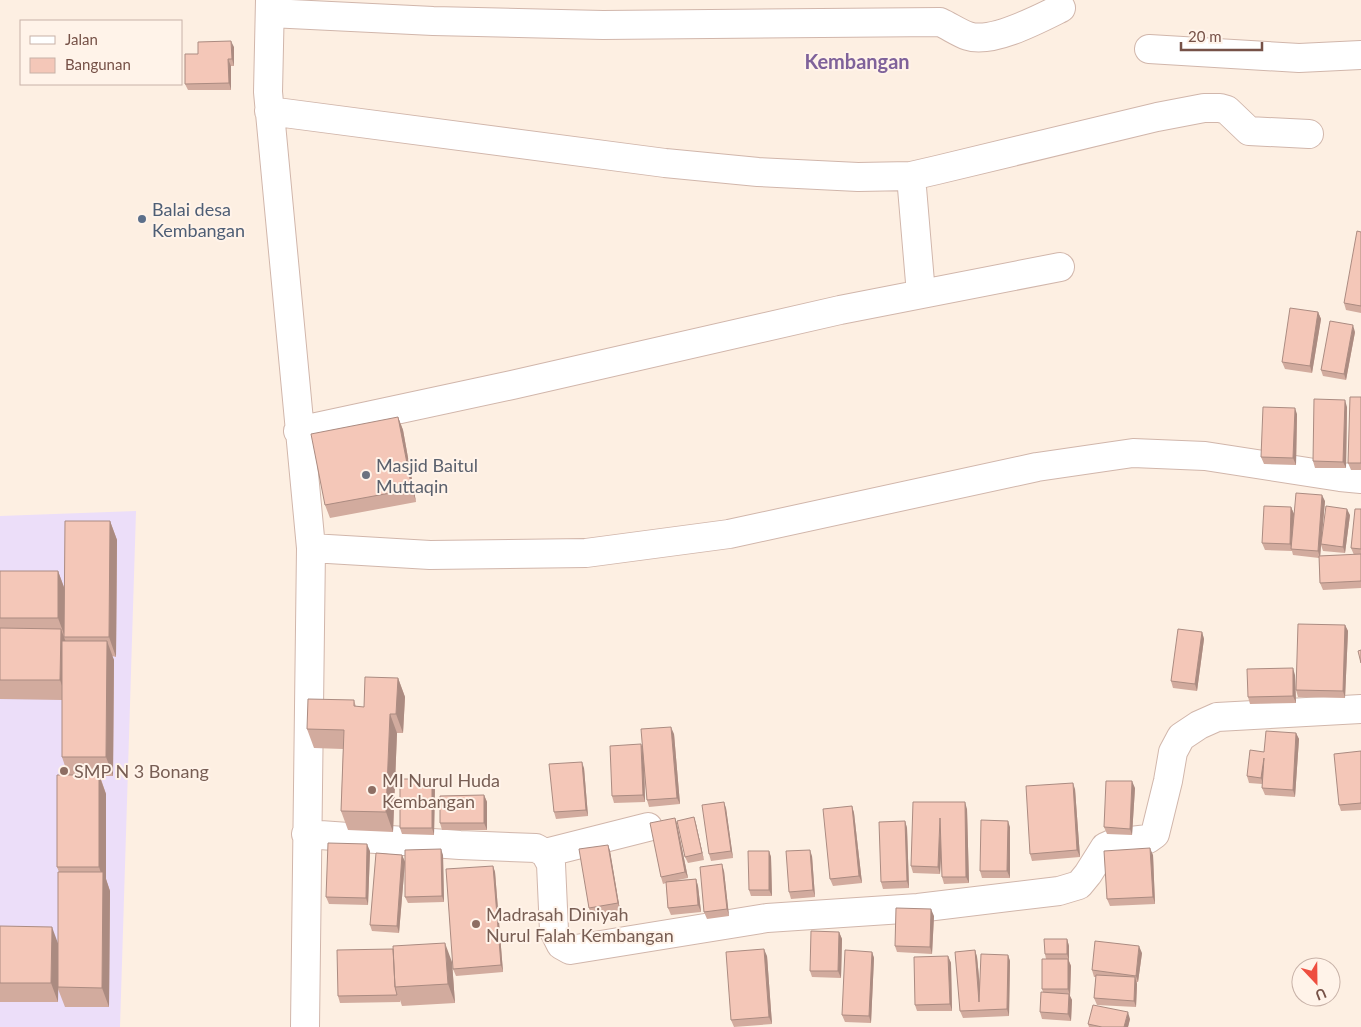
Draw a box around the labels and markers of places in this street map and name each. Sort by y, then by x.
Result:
place label: Balai desa Kembangan [152,198,245,241]
marker: Balai desa Kembangan [136,213,148,225]
place label: Masjid Baitul Muttaqin [376,454,478,497]
marker: Masjid Baitul Muttaqin [360,469,372,481]
place label: SMP N 3 Bonang [74,760,209,782]
marker: SMP N 3 Bonang [58,765,70,777]
place label: MI Nurul Huda Kembangan [382,769,500,812]
marker: MI Nurul Huda Kembangan [366,784,378,796]
place label: Madrasah Diniyah Nurul Falah Kembangan [486,903,674,946]
marker: Madrasah Diniyah Nurul Falah Kembangan [470,918,482,930]

